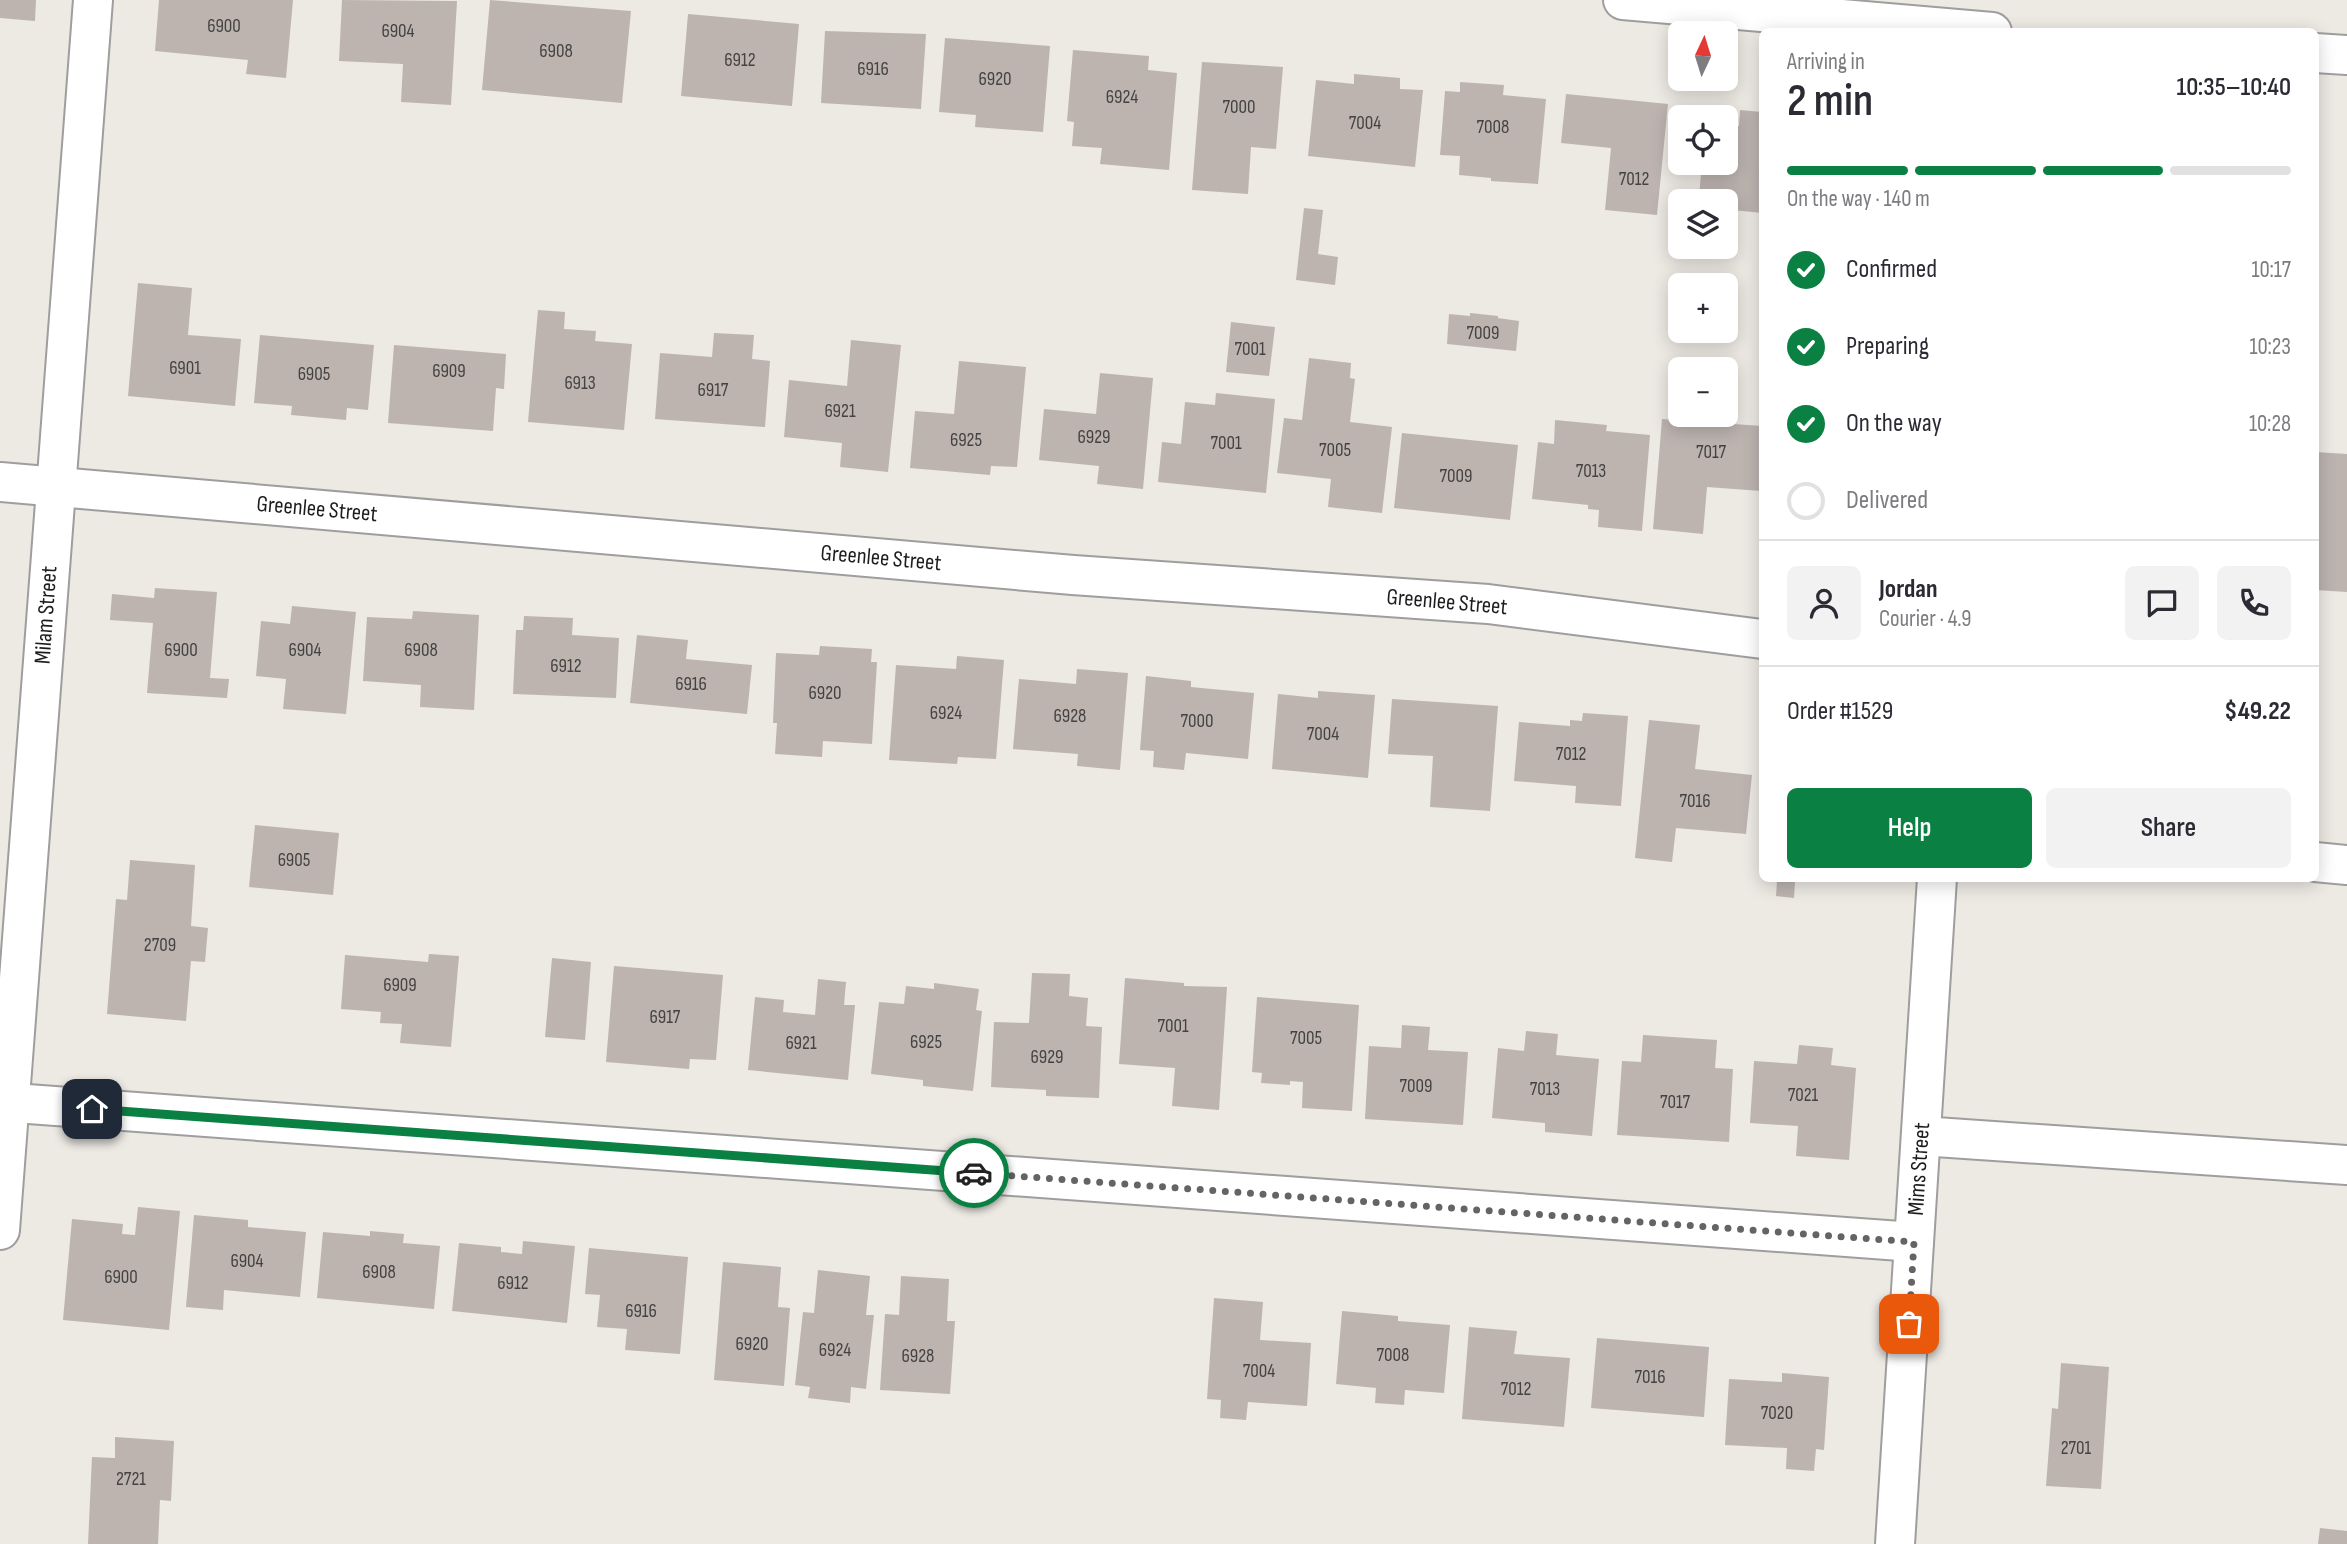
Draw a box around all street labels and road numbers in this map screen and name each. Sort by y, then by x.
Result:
street label: Greenlee Street [255,490,379,528]
street label: Greenlee Street [819,539,943,577]
street label: Milam Street [29,565,63,665]
street label: Greenlee Street [1385,583,1509,621]
street label: Mims Street [1902,1122,1936,1216]

